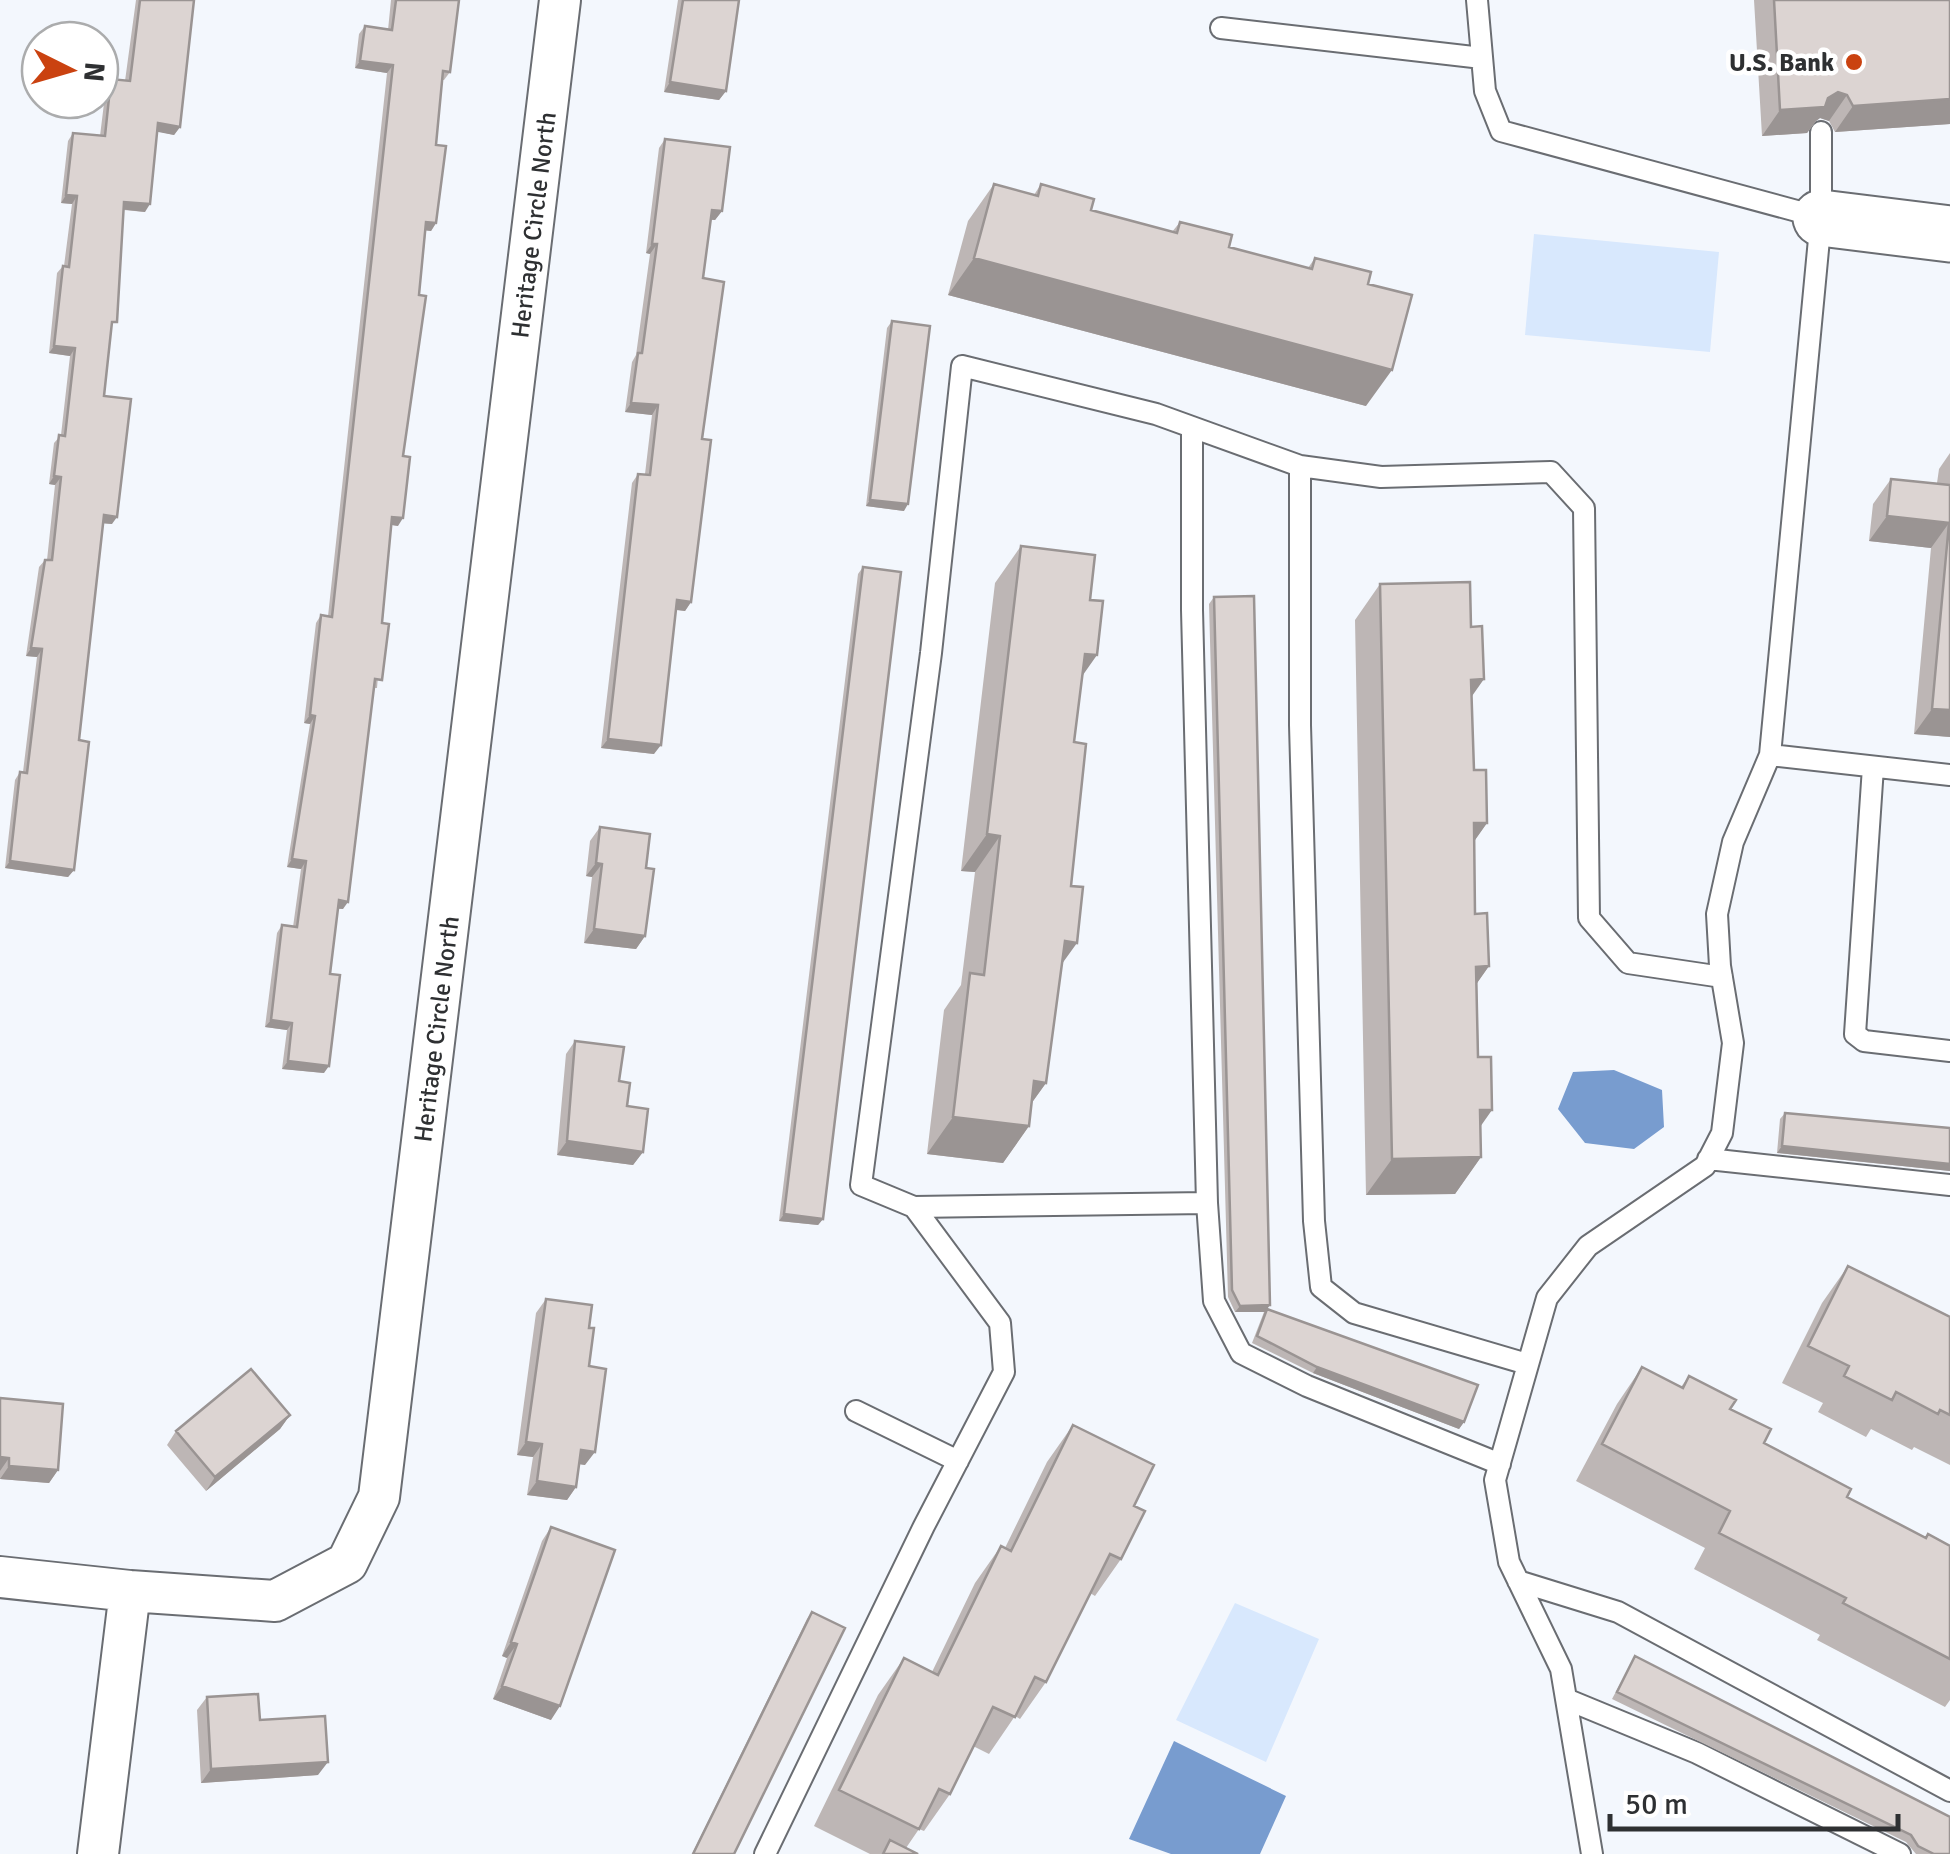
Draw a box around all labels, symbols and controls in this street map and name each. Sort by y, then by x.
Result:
north arrow [20,20,120,120]
place label: U.S. Bank [1729,47,1834,78]
marker: U.S. Bank [1843,51,1865,73]
text: N [76,61,112,83]
street label: Heritage Circle North [504,110,563,340]
street label: Heritage Circle North [407,914,466,1144]
scale bar [1610,1769,1898,1831]
text: 50 m [1625,1786,1688,1823]

